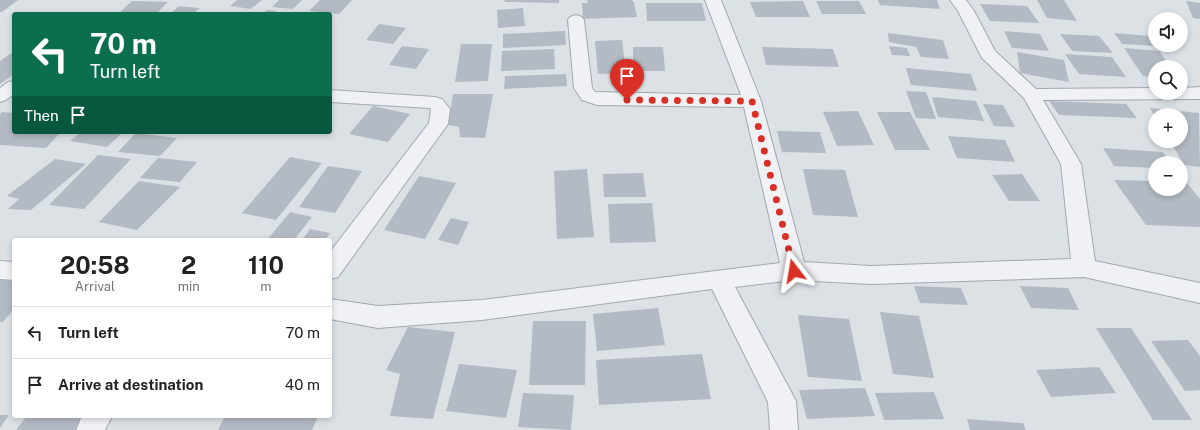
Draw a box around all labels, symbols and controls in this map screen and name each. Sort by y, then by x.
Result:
map controls [1148,12,1188,196]
button: sound [1148,12,1188,52]
text: 70 m [90,27,157,60]
icon: left [24,28,76,80]
pin [610,59,644,100]
button: search [1148,60,1188,100]
text: Turn left [90,61,160,82]
icon: arrive [616,65,638,87]
icon: arrive [67,104,89,126]
text: Then [24,107,59,124]
button: + [1148,108,1188,148]
button: − [1148,156,1188,196]
position arrow [773,250,815,292]
text: 20:58 [60,251,130,279]
text: 2 [181,251,196,279]
text: 110 [248,251,284,279]
text: Arrival [75,279,115,294]
text: min [178,279,200,294]
text: m [260,279,272,294]
icon: left [24,322,46,344]
text: Turn left [58,324,119,341]
text: 70 m [285,324,320,341]
icon: arrive [24,374,46,396]
text: Arrive at destination [58,376,203,393]
text: 40 m [285,376,320,393]

